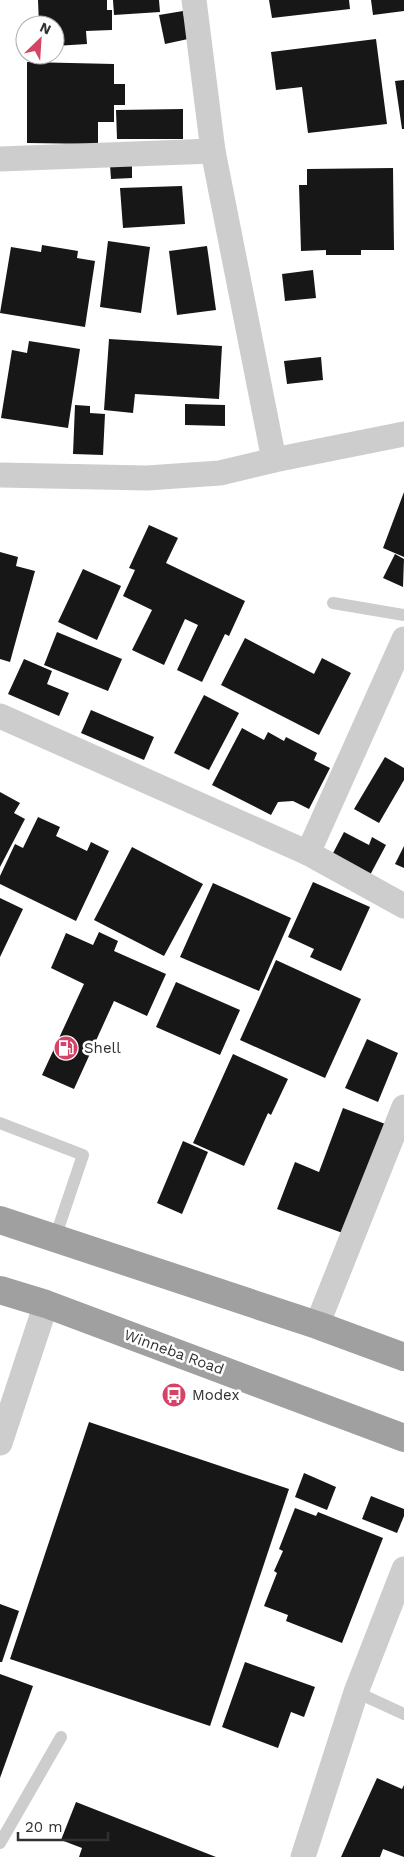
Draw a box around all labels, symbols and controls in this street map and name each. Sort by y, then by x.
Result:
north arrow [15,15,65,65]
text: N [37,19,54,38]
fuel station icon: Shell [53,1035,79,1061]
place label: Shell [84,1039,121,1057]
street label: Winneba Road [122,1326,226,1378]
bus stop icon: Modex [161,1382,187,1408]
place label: Modex [192,1386,239,1404]
scale bar [18,1810,108,1842]
text: 20 m [25,1818,63,1836]

